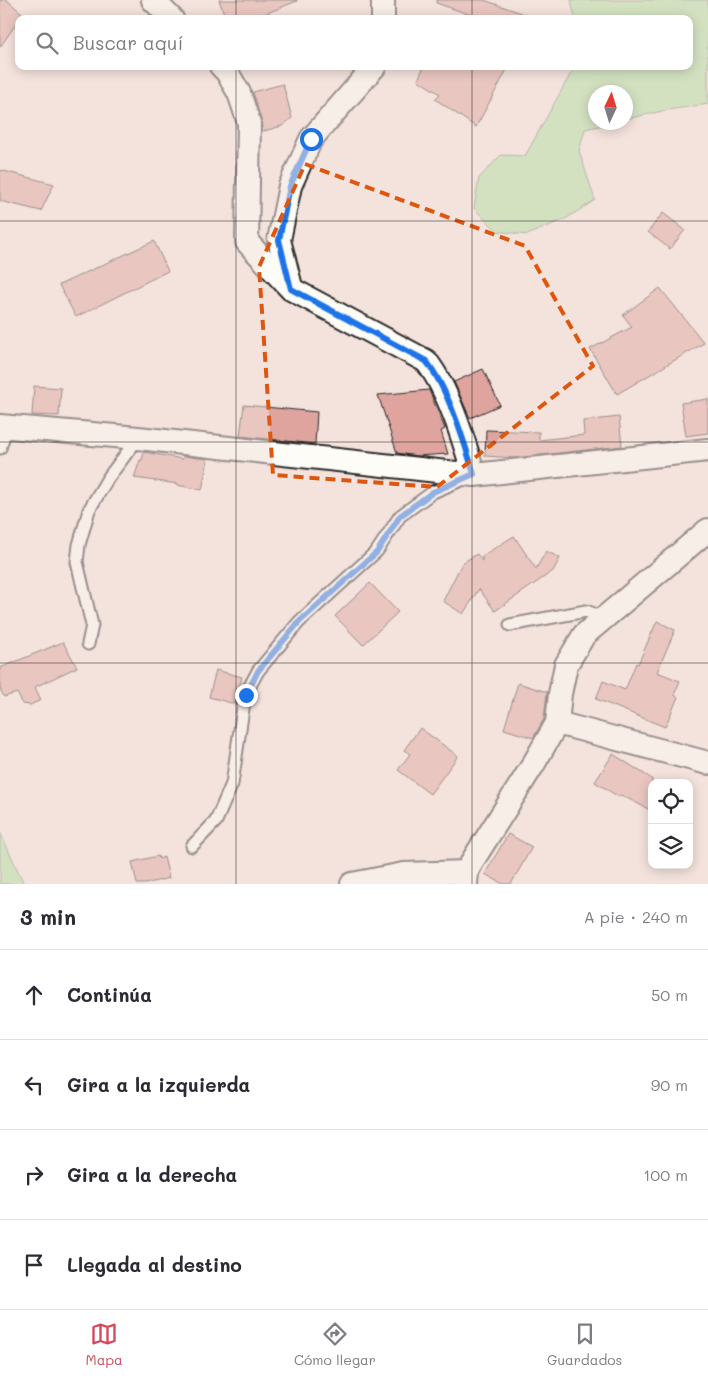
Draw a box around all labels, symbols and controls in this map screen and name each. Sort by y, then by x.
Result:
search box [15,15,693,70]
icon: search [33,29,61,57]
text: Buscar aquí [73,30,183,55]
north arrow [588,85,633,130]
route start [300,128,323,151]
route end [235,684,258,707]
map controls [648,779,693,869]
button: locate [648,779,693,824]
button: layers [648,824,693,869]
text: 3 min [20,903,76,930]
text: A pie · 240 m [584,906,688,927]
icon: ahead [20,981,48,1009]
text: Continúa [67,982,152,1007]
text: 50 m [651,984,688,1005]
icon: left [20,1071,48,1099]
text: Gira a la izquierda [67,1072,250,1097]
text: 90 m [651,1074,688,1095]
icon: right [20,1161,48,1189]
text: Gira a la derecha [67,1162,237,1187]
text: 100 m [643,1164,688,1185]
icon: arrive [20,1251,48,1279]
text: Llegada al destino [67,1252,242,1277]
tab: Mapa [86,1320,123,1369]
tab: Cómo llegar [294,1320,376,1369]
tab: Guardados [547,1320,622,1369]

